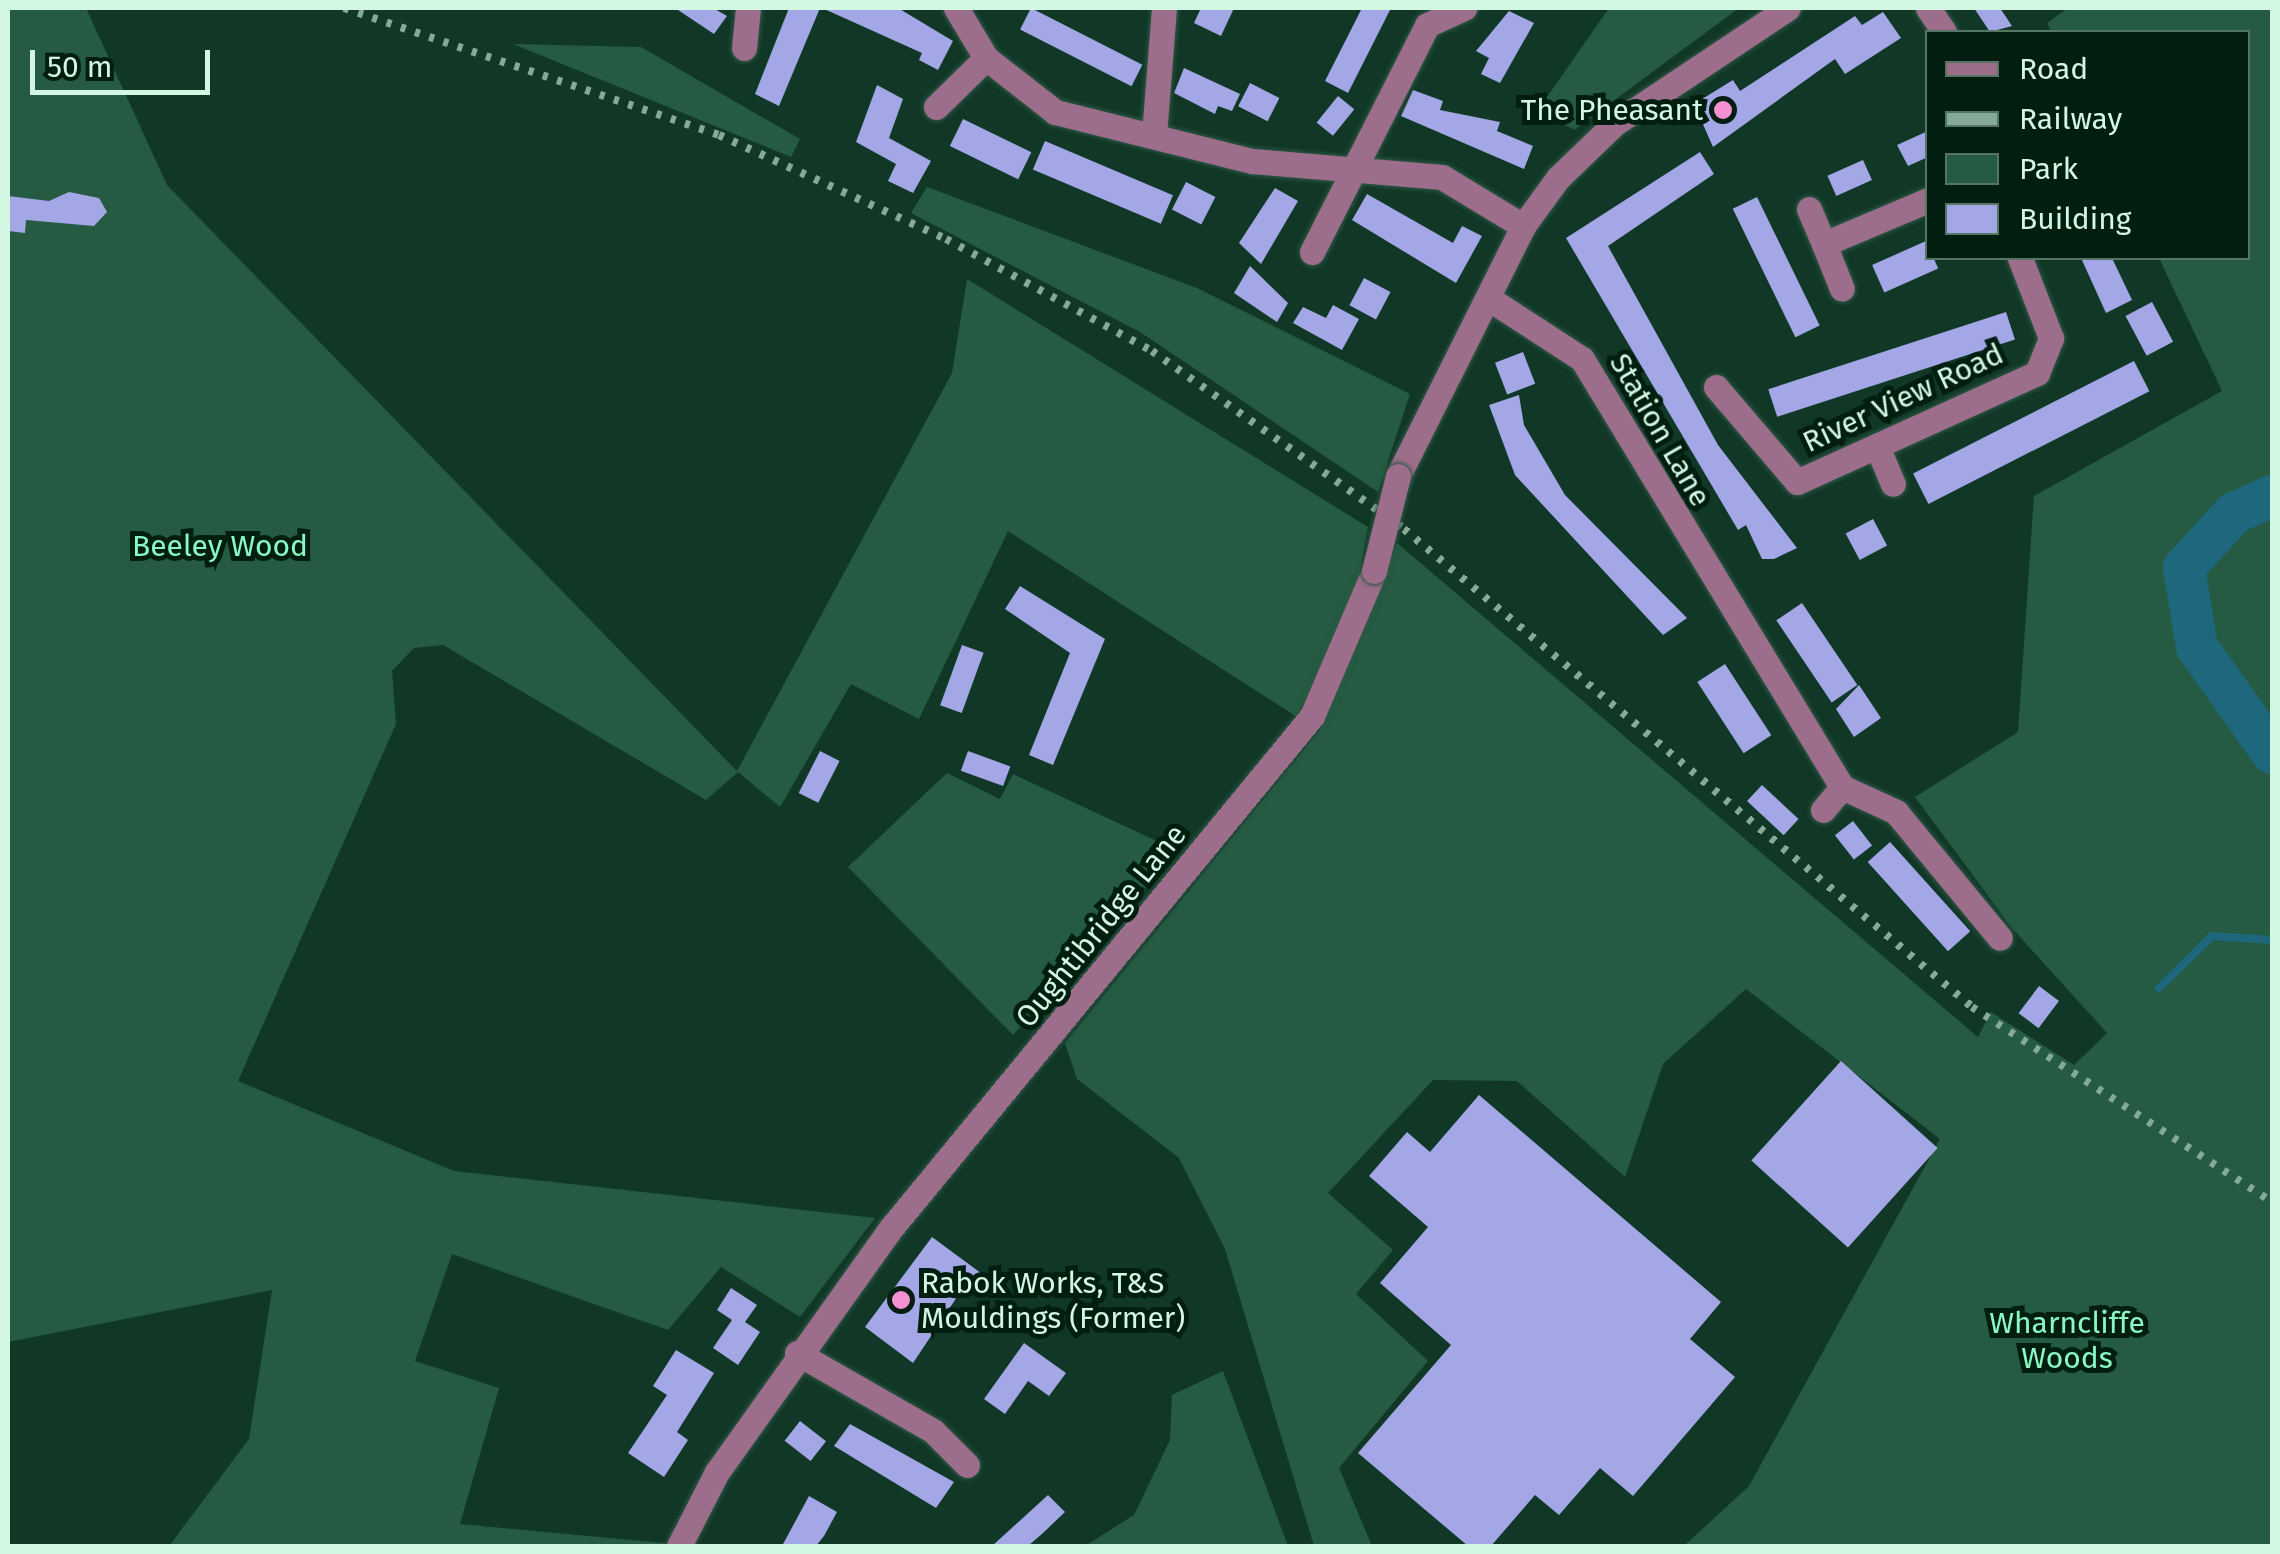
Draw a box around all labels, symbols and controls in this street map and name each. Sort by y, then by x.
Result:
scale bar [35,30,215,92]
legend [1925,30,2250,260]
text: 50 m [47,49,112,85]
text: Road [2019,51,2088,87]
place label: The Pheasant [1521,92,1703,128]
marker: The Pheasant [1712,99,1734,121]
text: Railway [2019,101,2122,137]
text: Park [2019,151,2078,187]
text: Building [2019,201,2131,237]
street label: River View Road [1797,336,2009,460]
street label: Station Lane [1602,347,1718,513]
park label: Beeley Wood [132,528,308,564]
street label: Oughtibridge Lane [1008,817,1194,1035]
place label: Rabok Works, T&S Mouldings (Former) [921,1265,1185,1336]
marker: Rabok Works, T&S Mouldings (Former) [890,1289,912,1311]
park label: Wharncliffe Woods [1989,1305,2145,1376]

